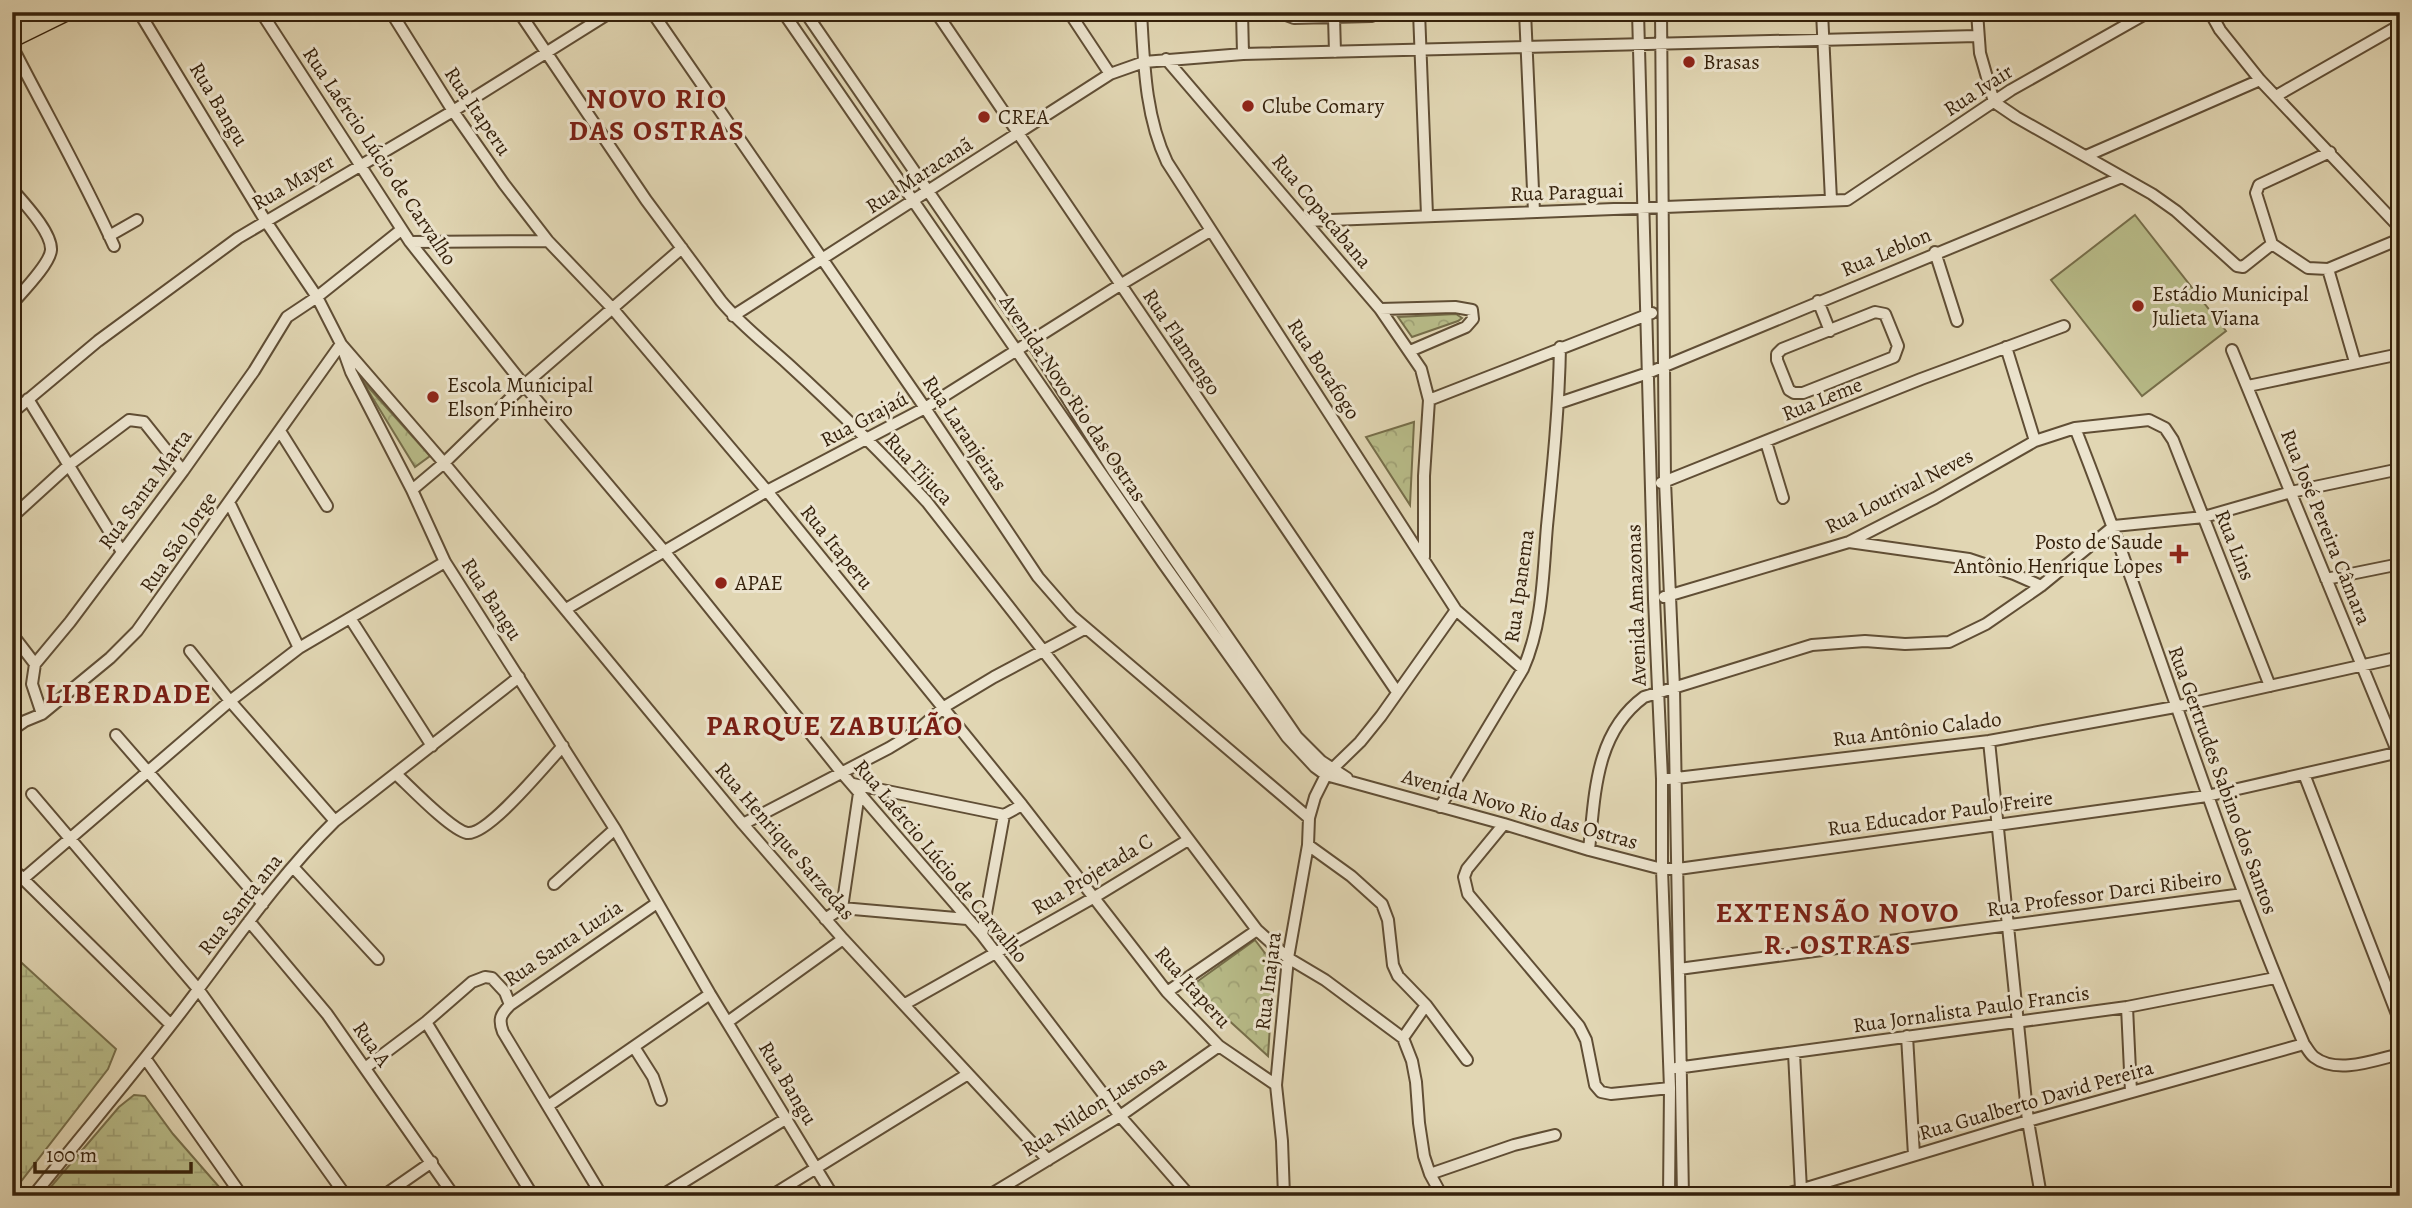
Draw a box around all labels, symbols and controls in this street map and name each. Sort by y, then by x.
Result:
street label: Rua Laércio Lúcio de Carvalho [296,41,464,271]
place label: Brasas [1703,48,1760,76]
marker: Brasas [1681,54,1697,70]
street label: Rua Bangu [183,57,255,152]
street label: Rua Ivair [1938,57,2018,123]
street label: Rua Itaperu [438,61,518,162]
district label: NOVO RIO DAS OSTRAS [569,80,745,150]
place label: Clube Comary [1262,92,1385,120]
marker: Clube Comary [1240,98,1256,114]
place label: CREA [998,103,1049,131]
marker: CREA [976,109,992,125]
street label: Rua Maracanã [860,130,978,220]
street label: Rua Mayer [247,147,339,217]
street label: Rua Copacabana [1266,148,1378,274]
street label: Rua Paraguai [1510,176,1624,208]
street label: Rua Leblon [1837,220,1935,284]
place label: Estádio Municipal Julieta Viana [2152,280,2308,332]
street label: Rua Flamengo [1136,283,1228,401]
street label: Avenida Novo Rio das Ostras [993,288,1153,507]
marker: Estádio Municipal Julieta Viana [2130,298,2146,314]
street label: Rua Botafogo [1281,313,1367,425]
street label: Rua Laranjeiras [916,370,1014,496]
street label: Rua Leme [1778,370,1866,428]
place label: Escola Municipal Elson Pinheiro [447,371,593,423]
street label: Rua Grajaú [815,384,913,454]
marker: Escola Municipal Elson Pinheiro [425,389,441,405]
street label: Rua Santa Marta [92,423,198,555]
street label: Rua José Pereira Câmara [2274,425,2378,629]
street label: Rua Tijuca [878,427,960,511]
street label: Rua Lourival Neves [1820,442,1978,540]
street label: Rua São Jorge [133,486,223,598]
street label: Rua Itaperu [794,499,880,596]
street label: Rua Lins [2208,505,2262,585]
street label: Avenida Amazonas [1619,524,1653,687]
street label: Rua Ipanema [1497,527,1541,644]
place label: Posto de Saude Antônio Henrique Lopes [1953,528,2163,580]
marker: Posto de Saude Antônio Henrique Lopes [2169,544,2189,564]
street label: Rua Bangu [455,552,529,646]
place label: APAE [734,569,783,597]
marker: APAE [713,575,729,591]
street label: Rua Gertrudes Sabino dos Santos [2161,642,2285,918]
district label: LIBERDADE [45,675,213,713]
street label: Rua Antônio Calado [1831,705,2003,753]
district label: PARQUE ZABULÃO [706,707,964,745]
street label: Rua Laércio Lúcio de Carvalho [847,753,1035,969]
street label: Rua Henrique Sarzedas [709,756,861,926]
street label: Avenida Novo Rio das Ostras [1398,762,1641,856]
street label: Rua Educador Paulo Freire [1826,783,2054,843]
street label: Rua Projetada C [1026,827,1158,921]
street label: Rua Santa ana [192,847,289,960]
street label: Rua Professor Darci Ribeiro [1985,863,2223,923]
street label: Rua Santa Luzia [498,893,628,993]
district label: EXTENSÃO NOVO R. OSTRAS [1716,894,1960,964]
street label: Rua Inajara [1248,930,1288,1032]
street label: Rua Itaperu [1149,940,1238,1035]
street label: Rua Jornalista Paulo Francis [1851,979,2091,1039]
street label: Rua A [346,1016,398,1073]
street label: Rua Bangu [752,1036,824,1131]
street label: Rua Nildon Lustosa [1016,1049,1172,1163]
street label: Rua Gualberto David Pereira [1915,1053,2157,1147]
scale bar [35,1131,191,1175]
text: 100 m [46,1141,97,1169]

